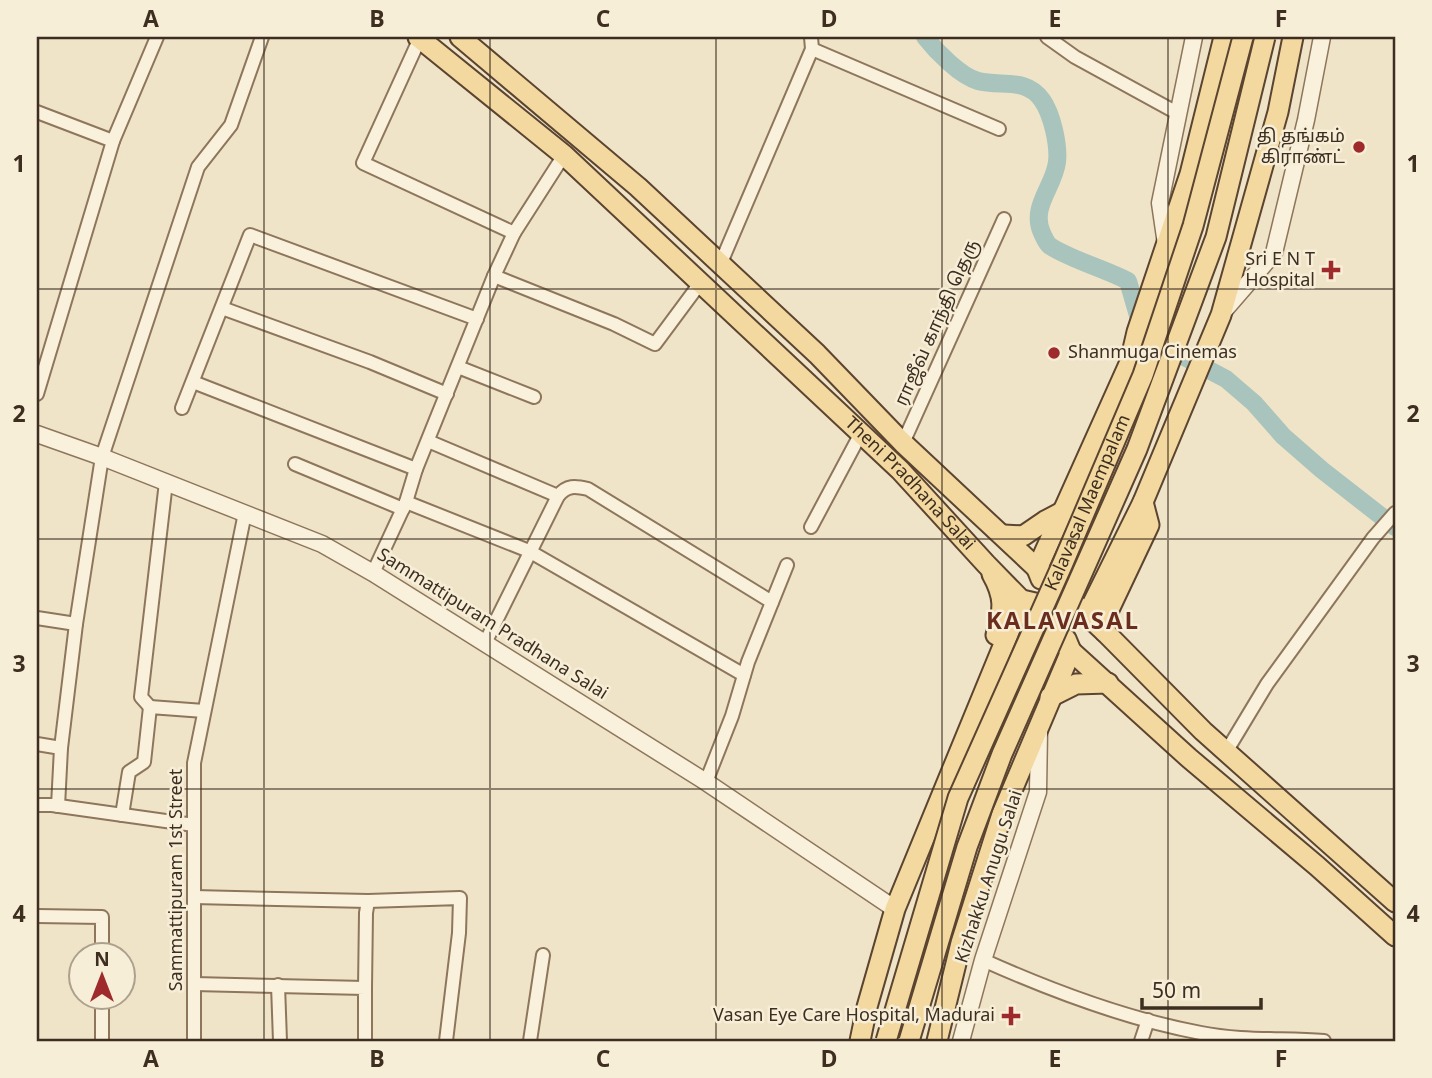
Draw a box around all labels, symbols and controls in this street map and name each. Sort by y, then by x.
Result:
text: A [143,7,159,36]
text: B [369,7,385,36]
text: C [596,7,610,36]
text: D [820,7,838,36]
text: E [1049,7,1061,36]
text: F [1275,7,1287,36]
place label: தி தங்கம் கிராண்ட் [1257,126,1346,170]
marker: தி தங்கம் கிராண்ட் [1351,139,1367,155]
text: 1 [12,152,26,181]
text: 1 [1406,152,1420,181]
street label: ராஜீவ் காந்தி தெரு [891,236,985,410]
place label: Sri E N T Hospital [1245,249,1315,293]
marker: Sri E N T Hospital [1321,260,1341,280]
place label: Shanmuga Cinemas [1068,342,1237,365]
marker: Shanmuga Cinemas [1046,345,1062,361]
text: 2 [12,402,26,431]
text: 2 [1406,402,1420,431]
street label: Kalavasal Maempalam [1040,411,1136,595]
street label: Theni Pradhana Salai [840,412,980,556]
street label: Sammattipuram Pradhana Salai [372,544,612,706]
district label: KALAVASAL [986,608,1140,638]
text: 3 [12,652,26,681]
text: 3 [1406,652,1420,681]
street label: Sammattipuram 1st Street [166,768,189,991]
street label: Kizhakku Anugu Salai [951,788,1029,966]
text: 4 [12,902,26,931]
text: 4 [1406,902,1420,931]
north arrow [66,942,136,1012]
text: N [94,949,110,973]
scale bar [1142,966,1260,1010]
text: 50 m [1152,980,1201,1006]
place label: Vasan Eye Care Hospital, Madurai [713,1005,995,1028]
marker: Vasan Eye Care Hospital, Madurai [1001,1006,1021,1026]
text: A [143,1047,159,1076]
text: B [369,1047,385,1076]
text: C [596,1047,610,1076]
text: D [820,1047,838,1076]
text: E [1049,1047,1061,1076]
text: F [1275,1047,1287,1076]

